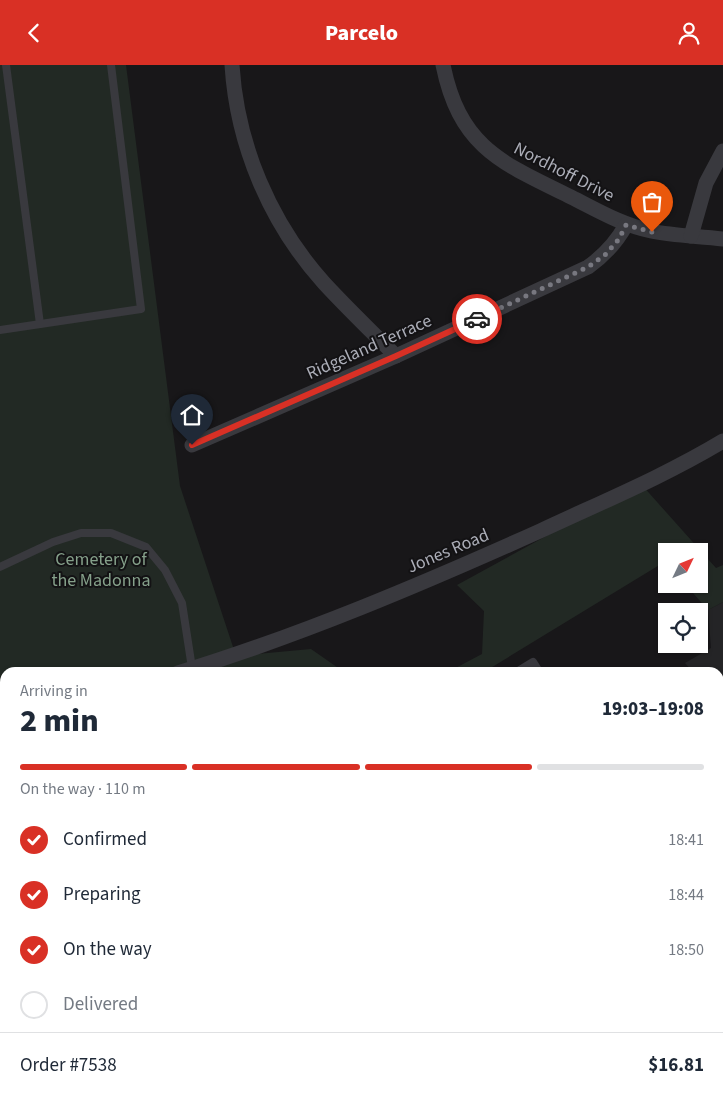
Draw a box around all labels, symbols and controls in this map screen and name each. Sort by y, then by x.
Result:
text: Parcelo [325,17,398,49]
icon: back [20,19,48,47]
icon: person [675,19,703,47]
street label: Nordhoff Drive [509,136,619,208]
pin [631,181,673,232]
icon: bag [638,188,666,216]
courier [452,294,502,344]
icon: car [463,305,491,333]
street label: Ridgeland Terrace [302,308,436,386]
pin [171,394,213,445]
icon: home [178,401,206,429]
street label: Jones Road [403,523,493,579]
north arrow [658,543,708,593]
map controls [658,543,708,653]
park label: Cemetery of the Madonna [51,547,151,593]
button: locate [658,603,708,653]
text: Arriving in [20,680,88,702]
text: 19:03–19:08 [602,696,704,723]
text: 2 min [20,698,99,744]
text: On the way · 110 m [20,778,145,800]
icon: check [20,826,48,854]
text: Confirmed [63,826,147,853]
text: 18:41 [668,829,704,851]
icon: check [20,881,48,909]
text: Preparing [63,881,141,908]
text: 18:44 [668,884,704,906]
icon: check [20,936,48,964]
text: On the way [63,936,152,963]
text: 18:50 [668,939,704,961]
text: Delivered [63,991,138,1018]
text: Order #7538 [20,1052,117,1079]
text: $16.81 [648,1052,704,1079]

